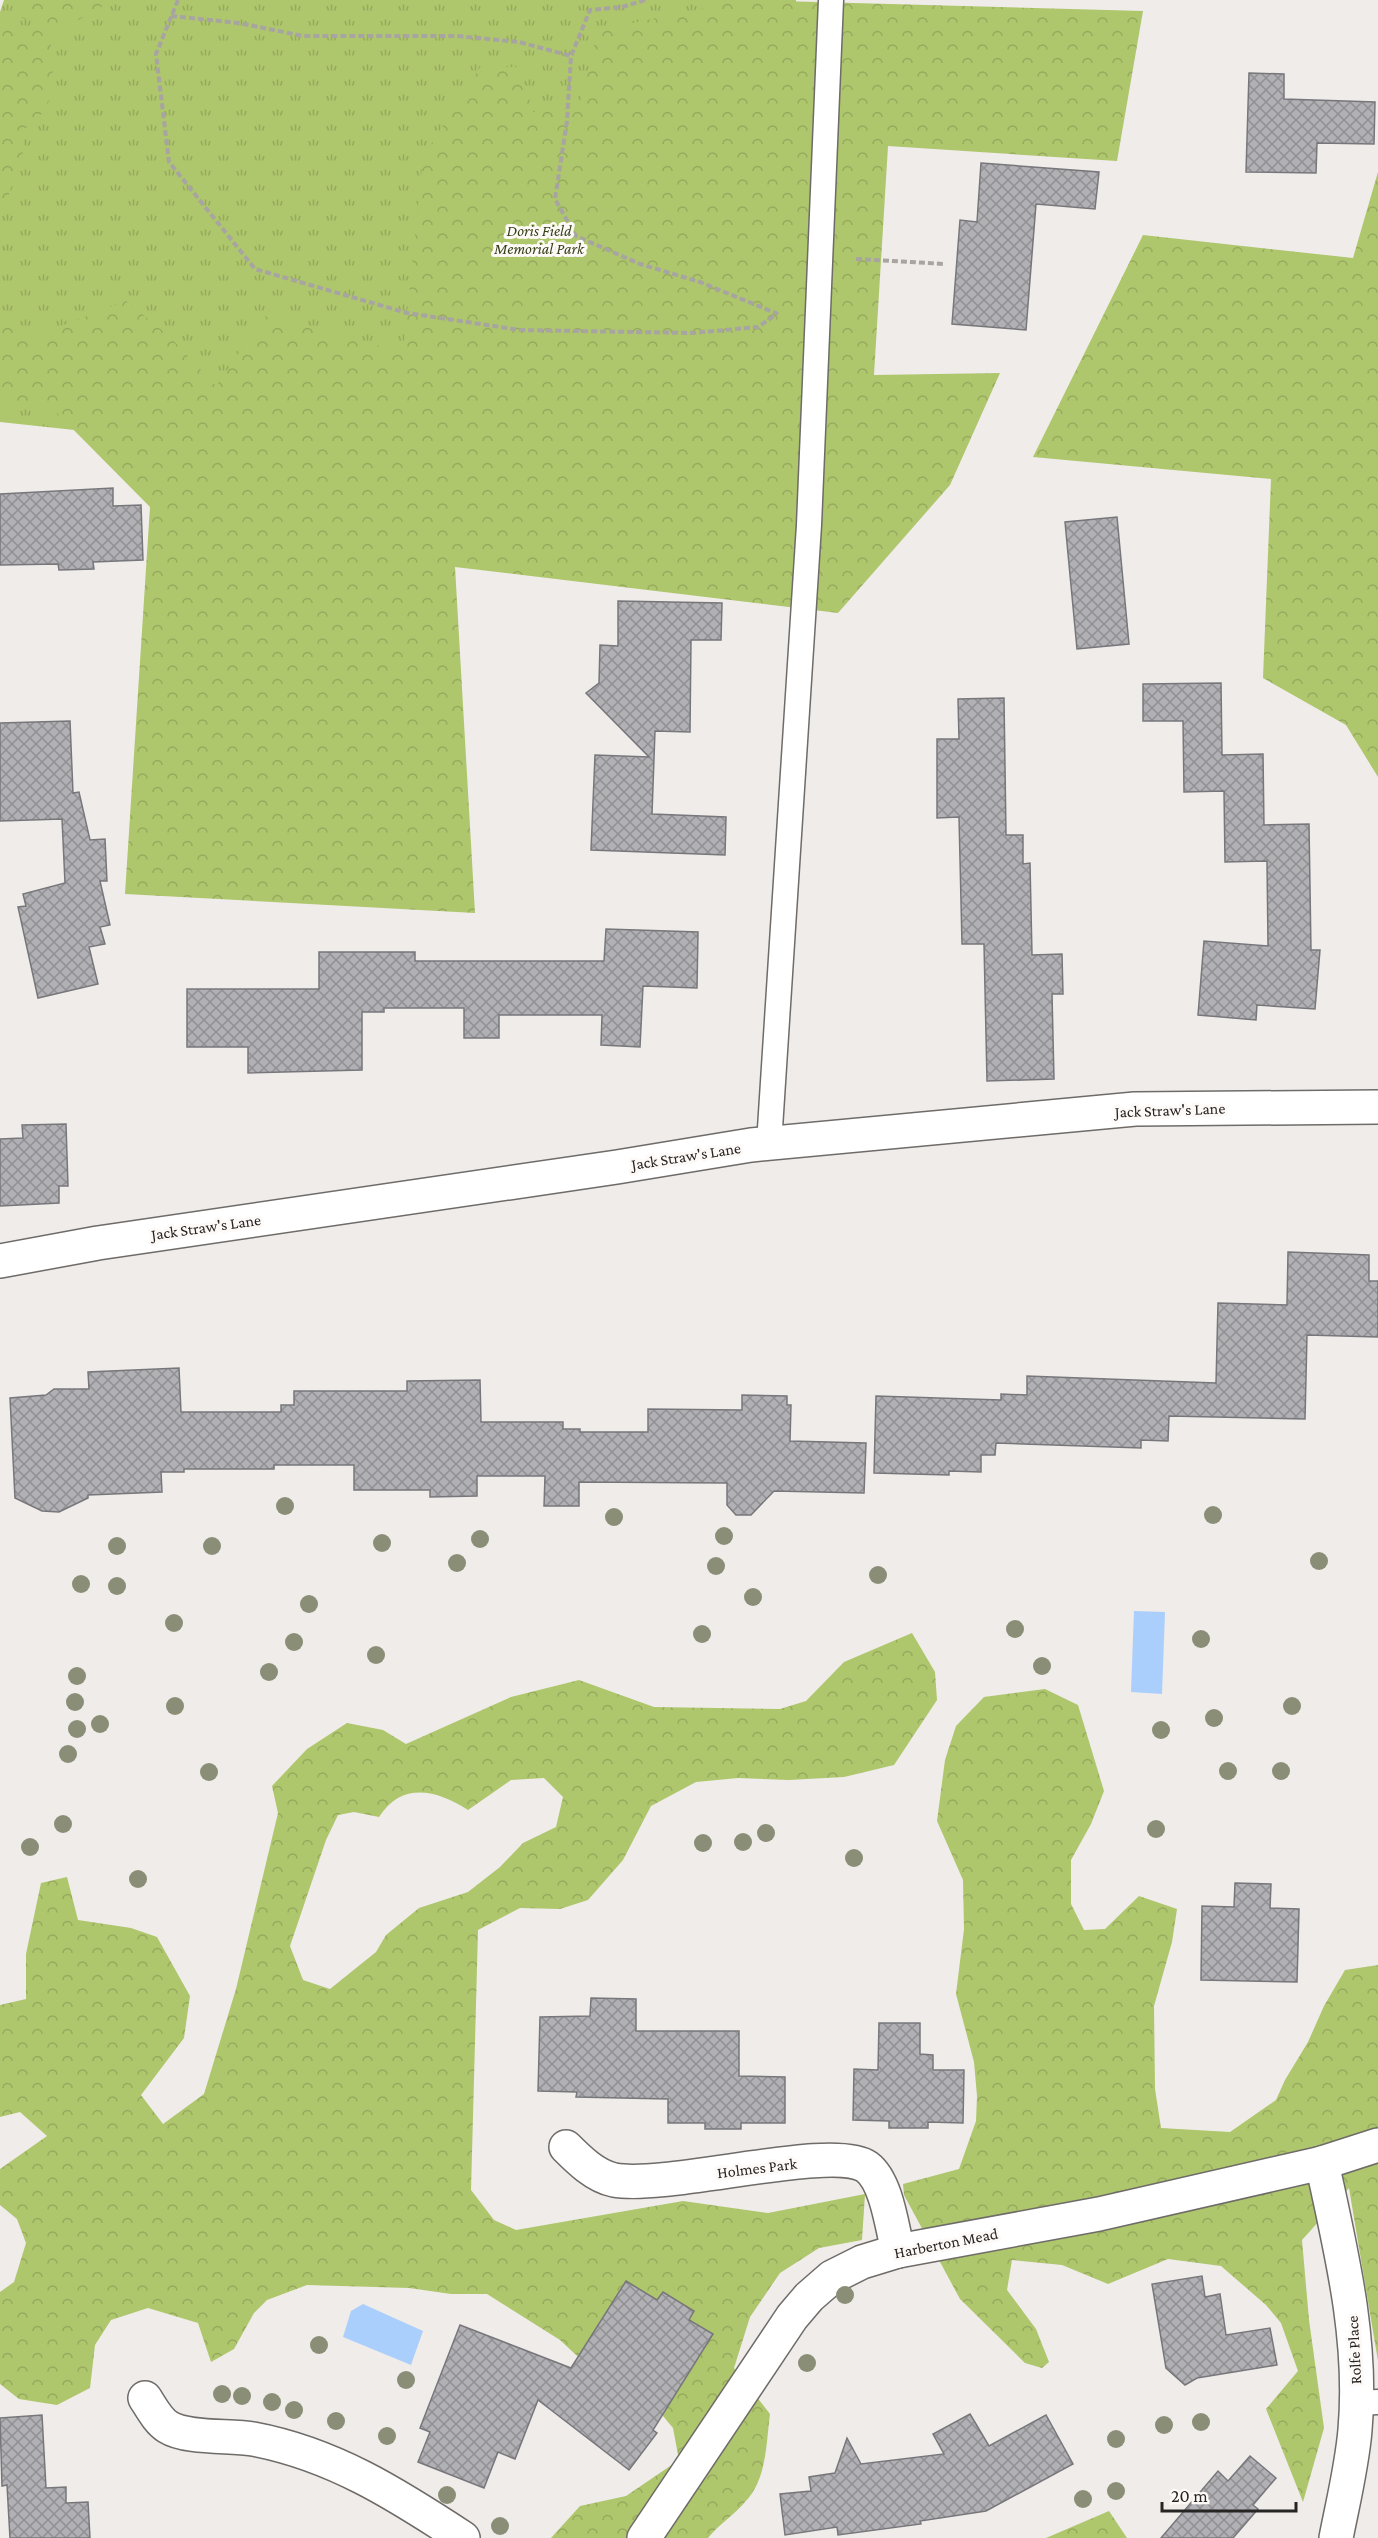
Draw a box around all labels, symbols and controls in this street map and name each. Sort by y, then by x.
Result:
park label: Doris Field Memorial Park [493,222,585,257]
street label: Jack Straw's Lane [1112,1100,1226,1121]
street label: Jack Straw's Lane [628,1139,742,1174]
street label: Jack Straw's Lane [148,1211,262,1244]
street label: Holmes Park [716,2155,798,2181]
street label: Harberton Mead [893,2224,1000,2261]
street label: Rolfe Place [1344,2315,1364,2385]
scale bar [1162,2475,1296,2513]
text: 20 m [1171,2486,1208,2506]

